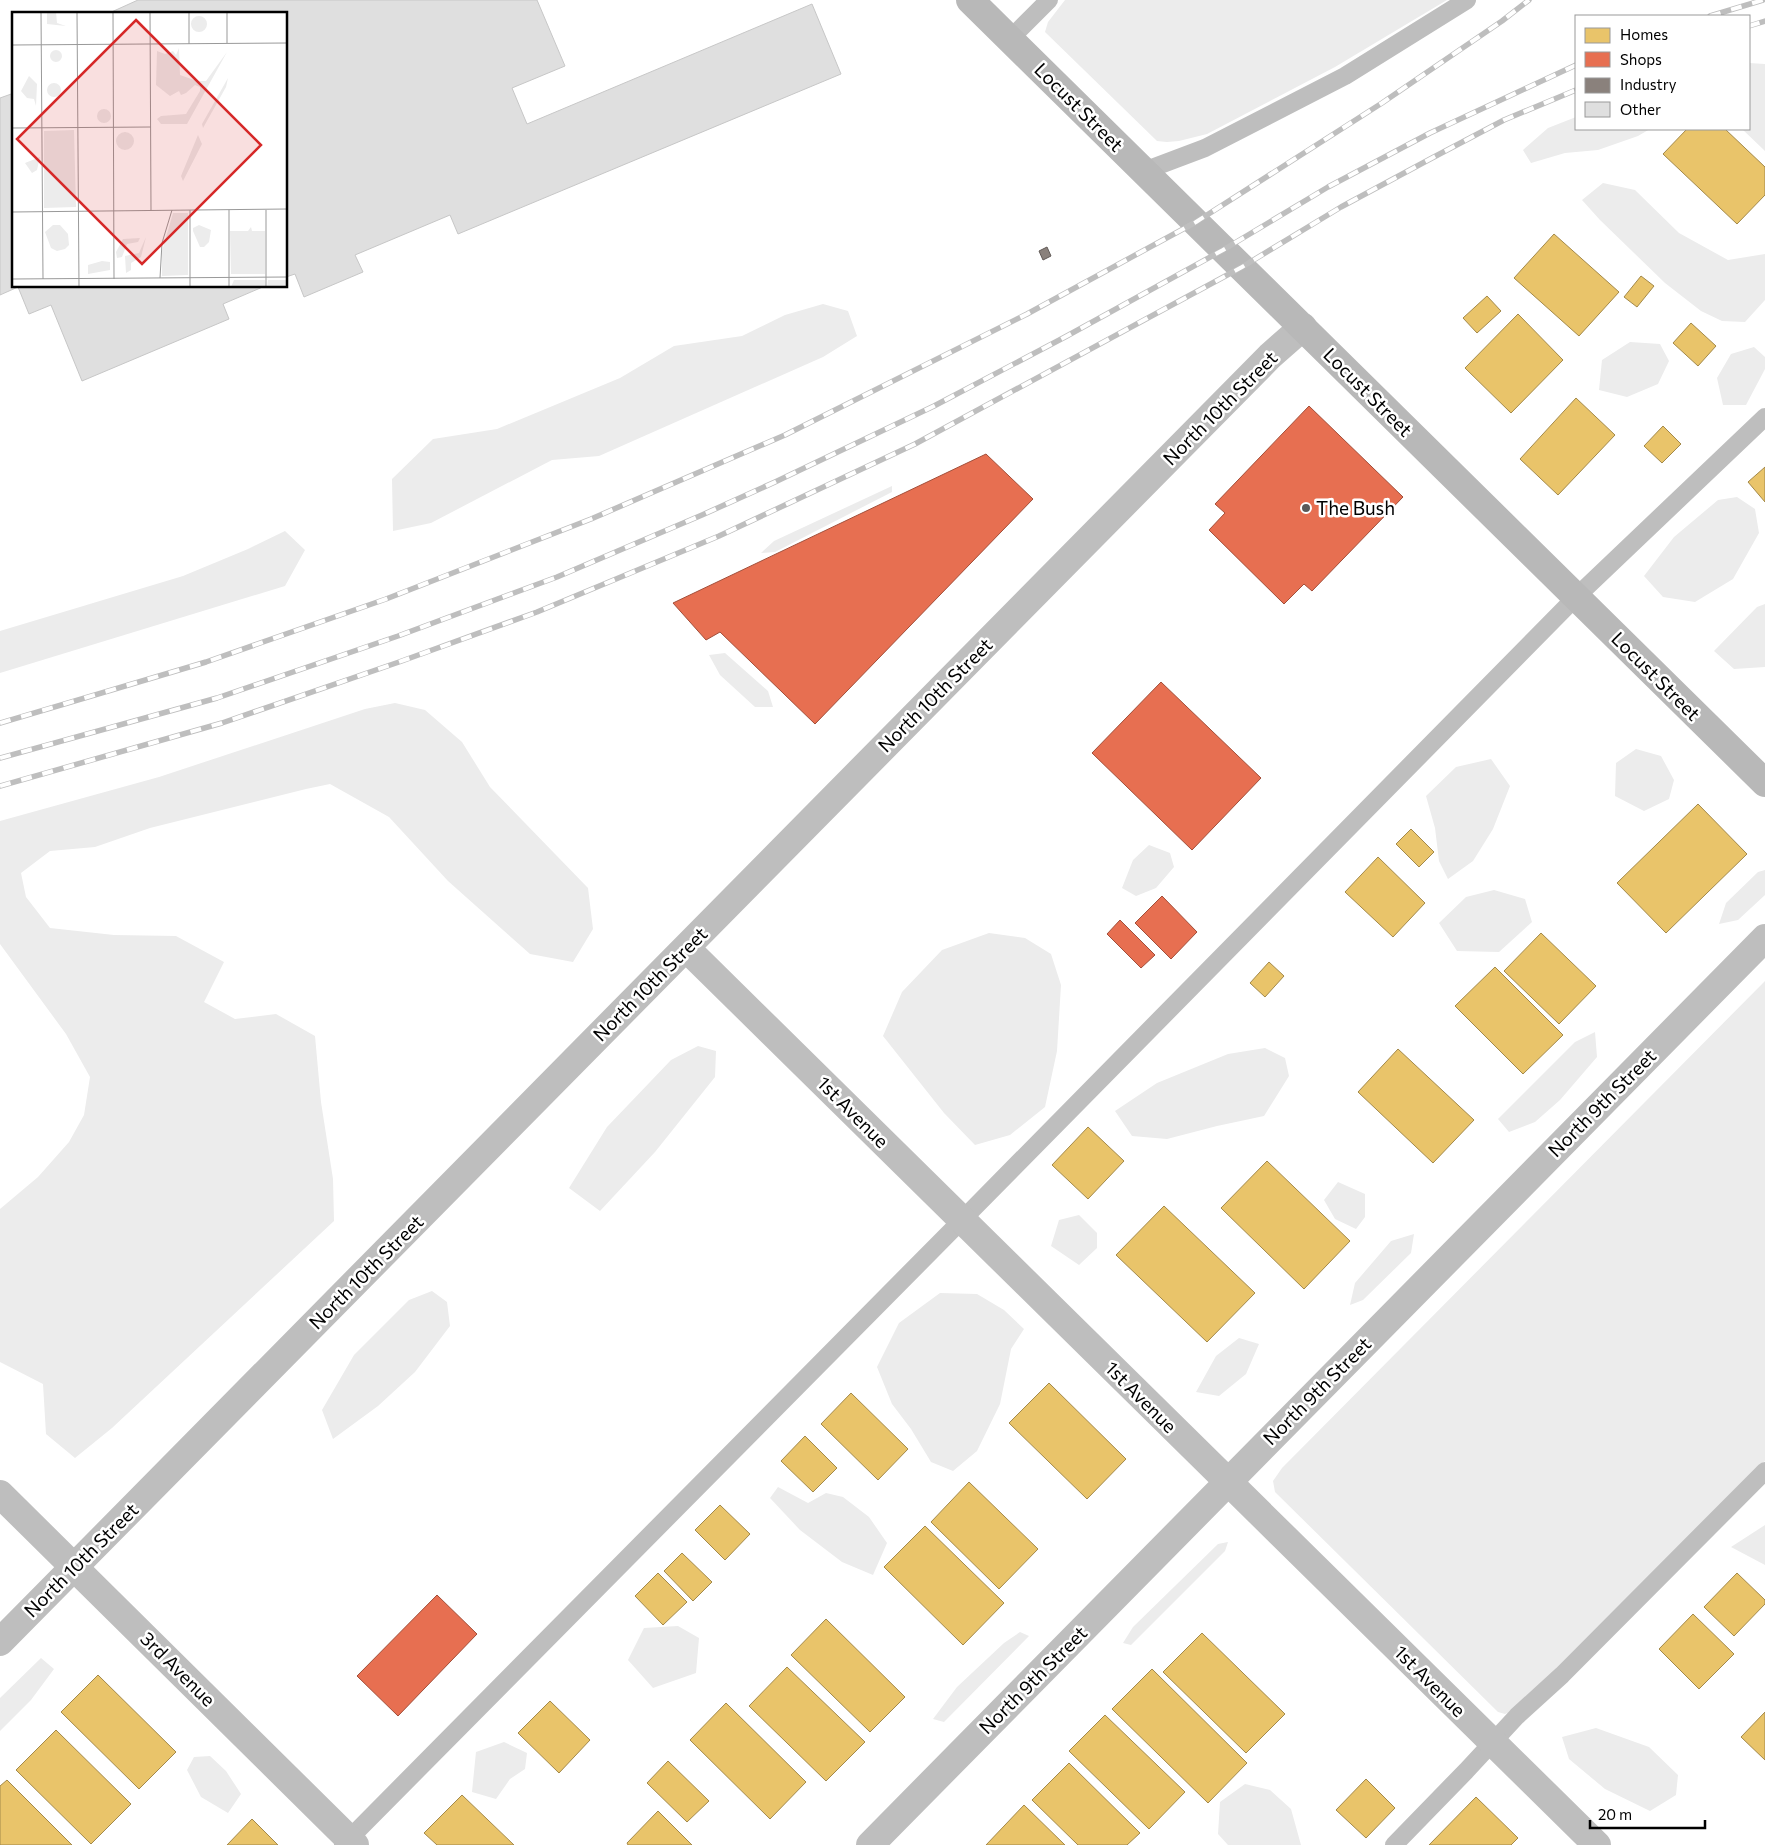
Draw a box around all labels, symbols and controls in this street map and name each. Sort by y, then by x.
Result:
inset map [12,12,288,288]
legend [1575,15,1750,130]
text: Homes [1620,25,1668,43]
text: Shops [1620,50,1662,68]
street label: Locust Street [1030,58,1129,156]
text: Industry [1620,75,1677,93]
text: Other [1620,100,1661,118]
street label: Locust Street [1319,343,1418,441]
street label: North 10th Street [1158,346,1282,470]
place label: The Bush [1316,496,1395,519]
marker: The Bush [1300,502,1312,514]
street label: Locust Street [1607,627,1706,725]
street label: North 10th Street [873,633,997,757]
street label: North 10th Street [588,922,712,1046]
street label: North 9th Street [1543,1044,1661,1161]
street label: 1st Avenue [813,1071,894,1152]
street label: North 10th Street [304,1210,428,1334]
street label: North 9th Street [1258,1332,1376,1449]
street label: 1st Avenue [1101,1356,1182,1437]
street label: North 10th Street [19,1498,143,1622]
street label: North 9th Street [974,1621,1092,1738]
street label: 3rd Avenue [136,1627,220,1711]
street label: 1st Avenue [1390,1640,1471,1721]
scale bar [1590,1798,1705,1830]
text: 20 m [1598,1805,1632,1823]

